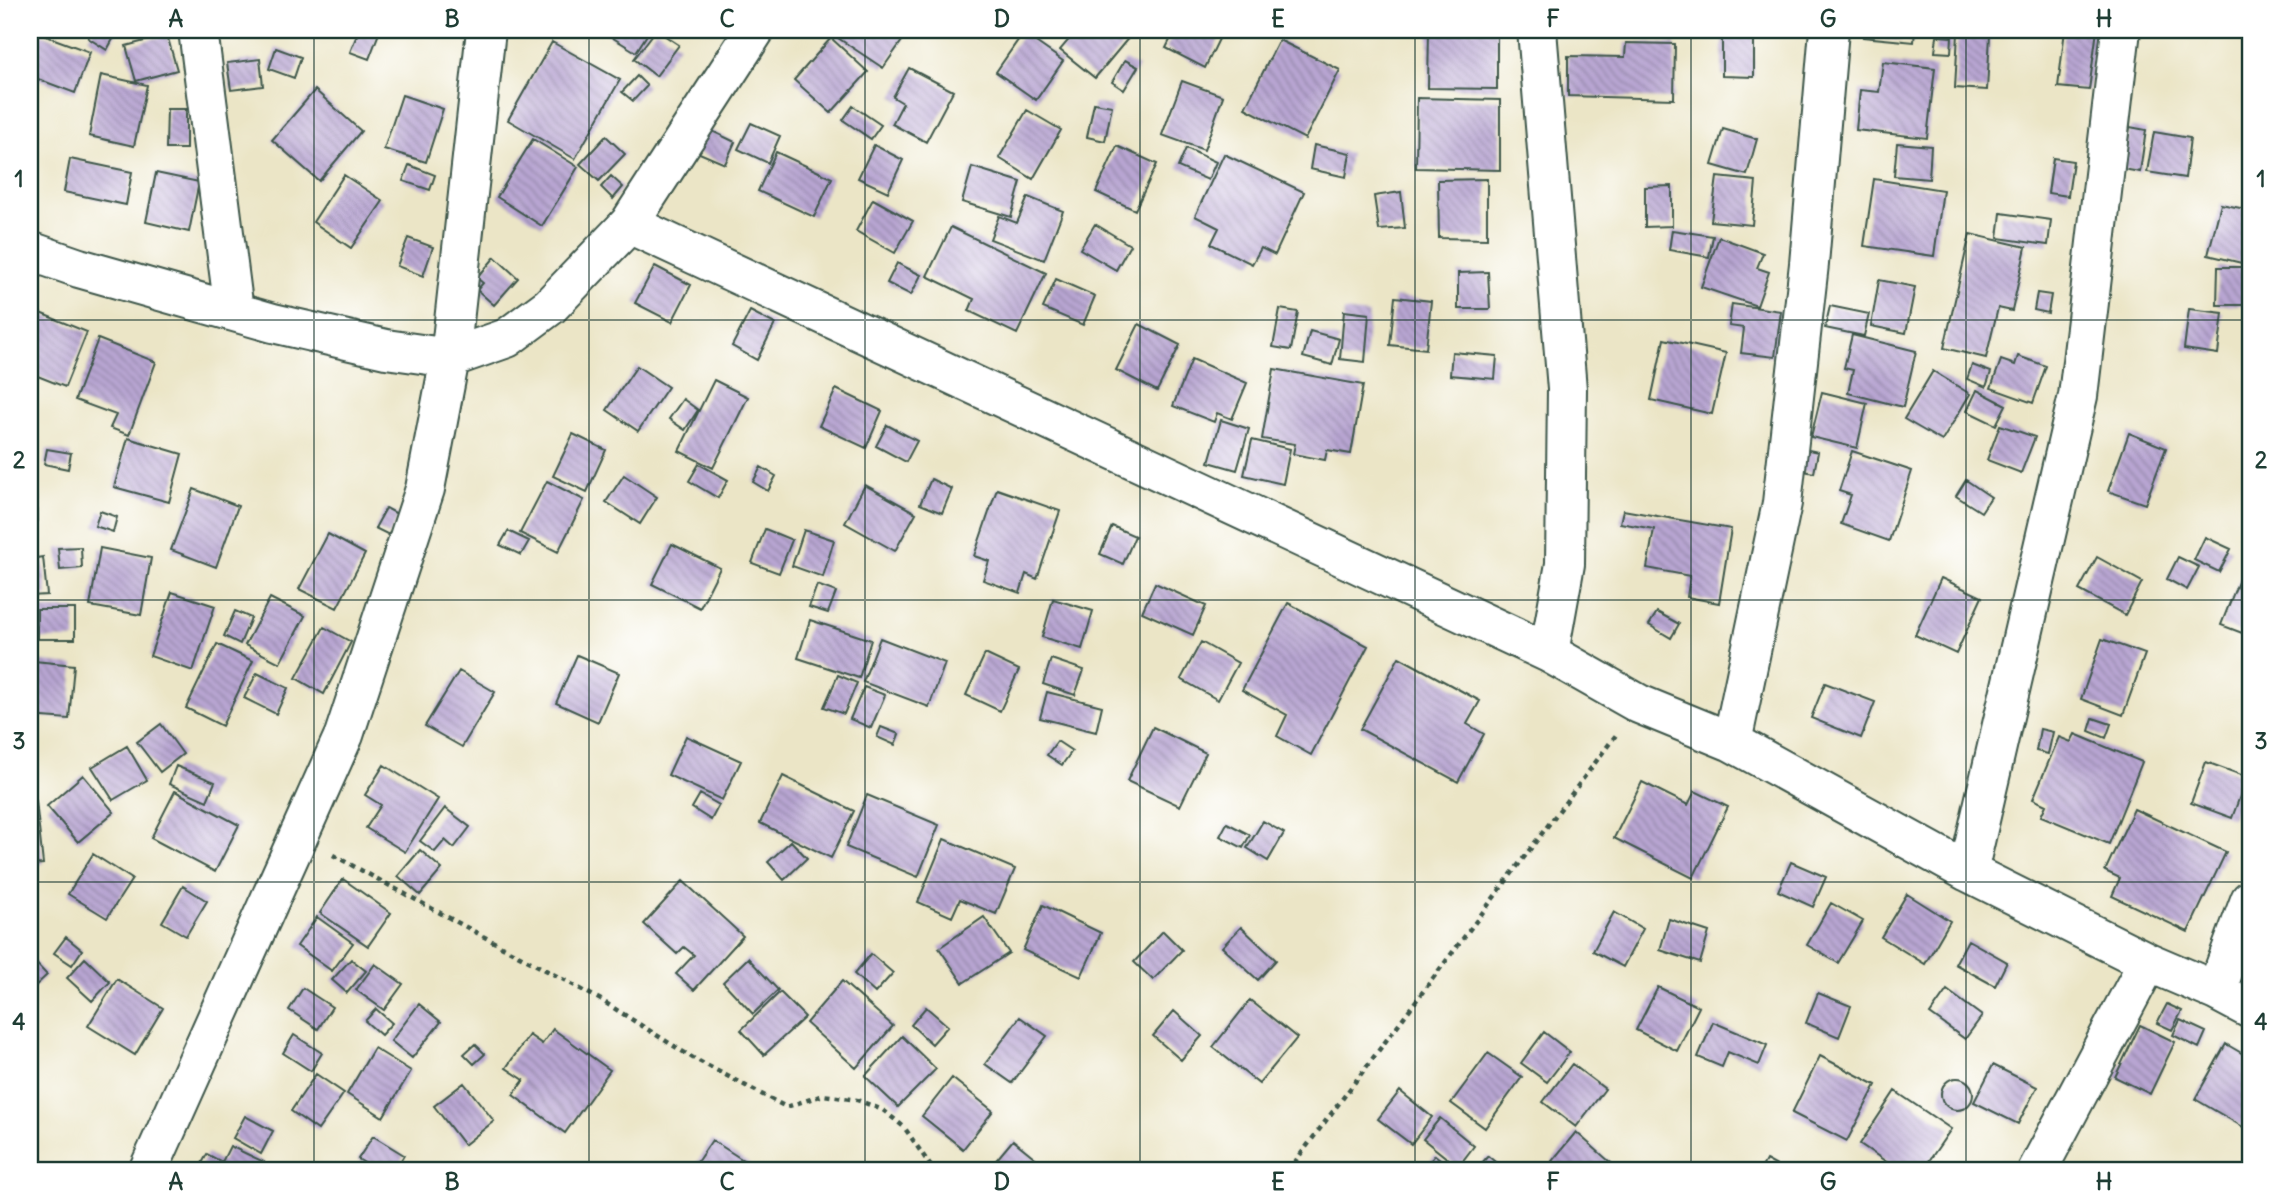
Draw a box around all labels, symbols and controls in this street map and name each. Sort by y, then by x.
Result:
text: A [169,4,184,33]
text: B [444,4,460,33]
text: C [719,4,735,33]
text: D [994,4,1010,33]
text: E [1271,4,1285,33]
text: F [1546,4,1560,33]
text: G [1820,4,1836,33]
text: H [2096,4,2112,33]
text: 1 [14,164,24,193]
text: 1 [2256,164,2266,193]
text: 2 [13,445,26,474]
text: 2 [2255,445,2268,474]
text: 3 [12,726,26,755]
text: 3 [2254,726,2268,755]
text: 4 [12,1007,26,1036]
text: 4 [2254,1007,2268,1036]
text: A [169,1167,184,1196]
text: B [444,1167,460,1196]
text: C [719,1167,735,1196]
text: D [994,1167,1010,1196]
text: E [1271,1167,1285,1196]
text: F [1546,1167,1560,1196]
text: G [1820,1167,1836,1196]
text: H [2096,1167,2112,1196]

